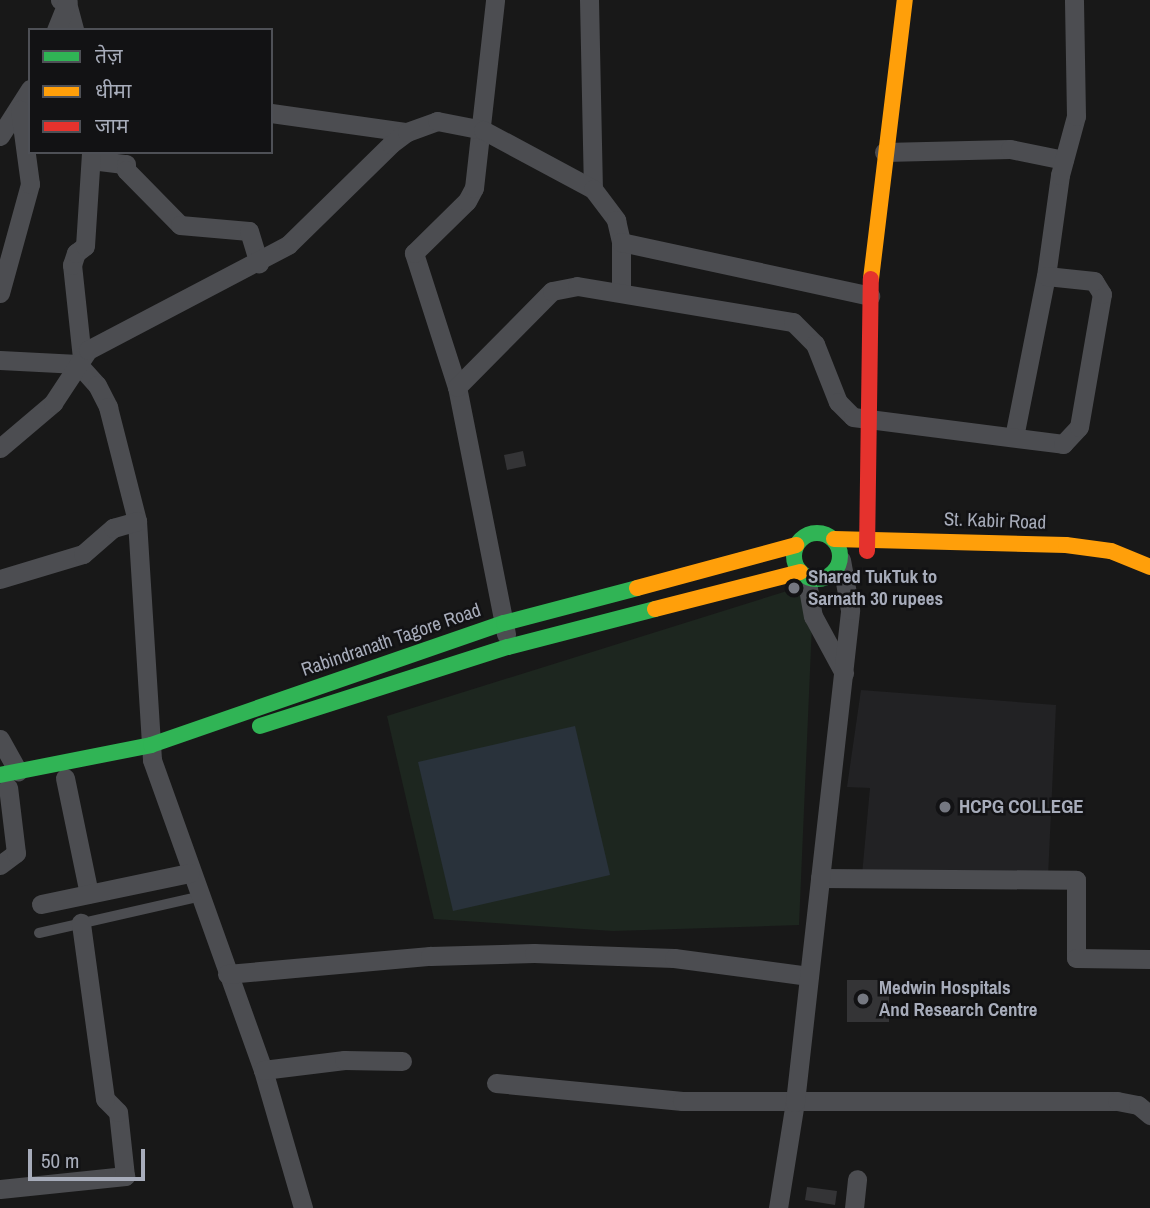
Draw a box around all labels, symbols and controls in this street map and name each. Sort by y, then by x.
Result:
legend [28,28,273,154]
text: तेज़ [95,41,123,70]
text: धीमा [95,76,131,105]
text: जाम [95,111,129,140]
street label: St. Kabir Road [944,508,1046,534]
place label: Shared TukTuk to Sarnath 30 rupees [808,566,943,610]
marker: Shared TukTuk to Sarnath 30 rupees [786,580,802,596]
street label: Rabindranath Tagore Road [298,599,484,681]
place label: HCPG COLLEGE [959,796,1084,818]
marker: HCPG COLLEGE [937,799,953,815]
place label: Medwin Hospitals And Research Centre [879,977,1037,1021]
marker: Medwin Hospitals And Research Centre [853,989,873,1009]
scale bar [32,1134,149,1178]
text: 50 m [41,1146,79,1175]

